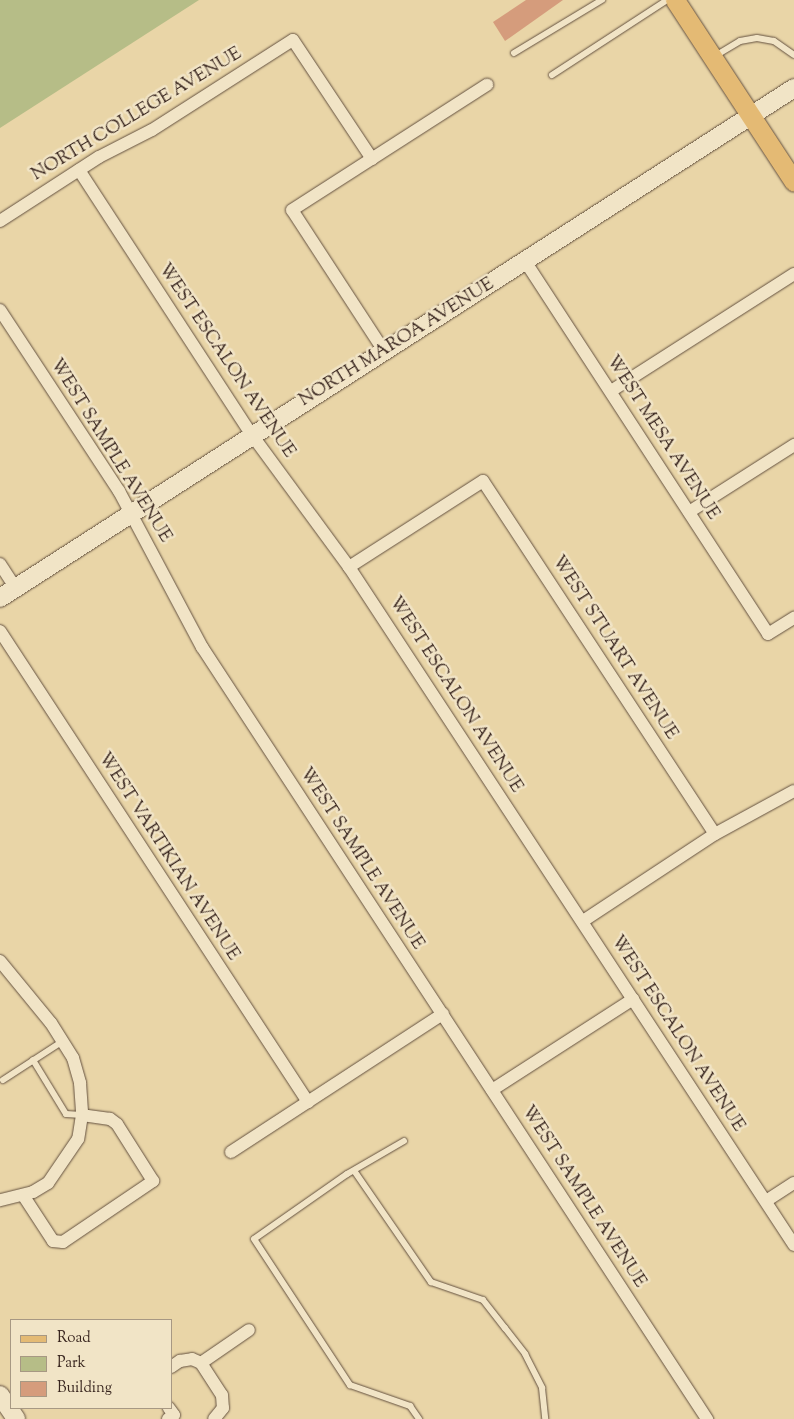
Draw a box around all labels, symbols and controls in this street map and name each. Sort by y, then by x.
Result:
street label: NORTH COLLEGE AVENUE [28,44,246,186]
street label: WEST ESCALON AVENUE [153,260,299,462]
street label: NORTH MAROA AVENUE [296,274,498,412]
street label: WEST MESA AVENUE [601,352,723,524]
street label: WEST SAMPLE AVENUE [45,355,175,547]
street label: WEST STUART AVENUE [546,552,682,744]
street label: WEST ESCALON AVENUE [383,593,527,797]
street label: WEST VARTIKIAN AVENUE [93,749,243,965]
street label: WEST SAMPLE AVENUE [294,764,428,954]
street label: WEST ESCALON AVENUE [605,932,749,1136]
street label: WEST SAMPLE AVENUE [516,1102,650,1292]
legend [10,1319,172,1409]
text: Road [57,1328,91,1349]
text: Park [57,1353,86,1374]
text: Building [57,1378,112,1399]

